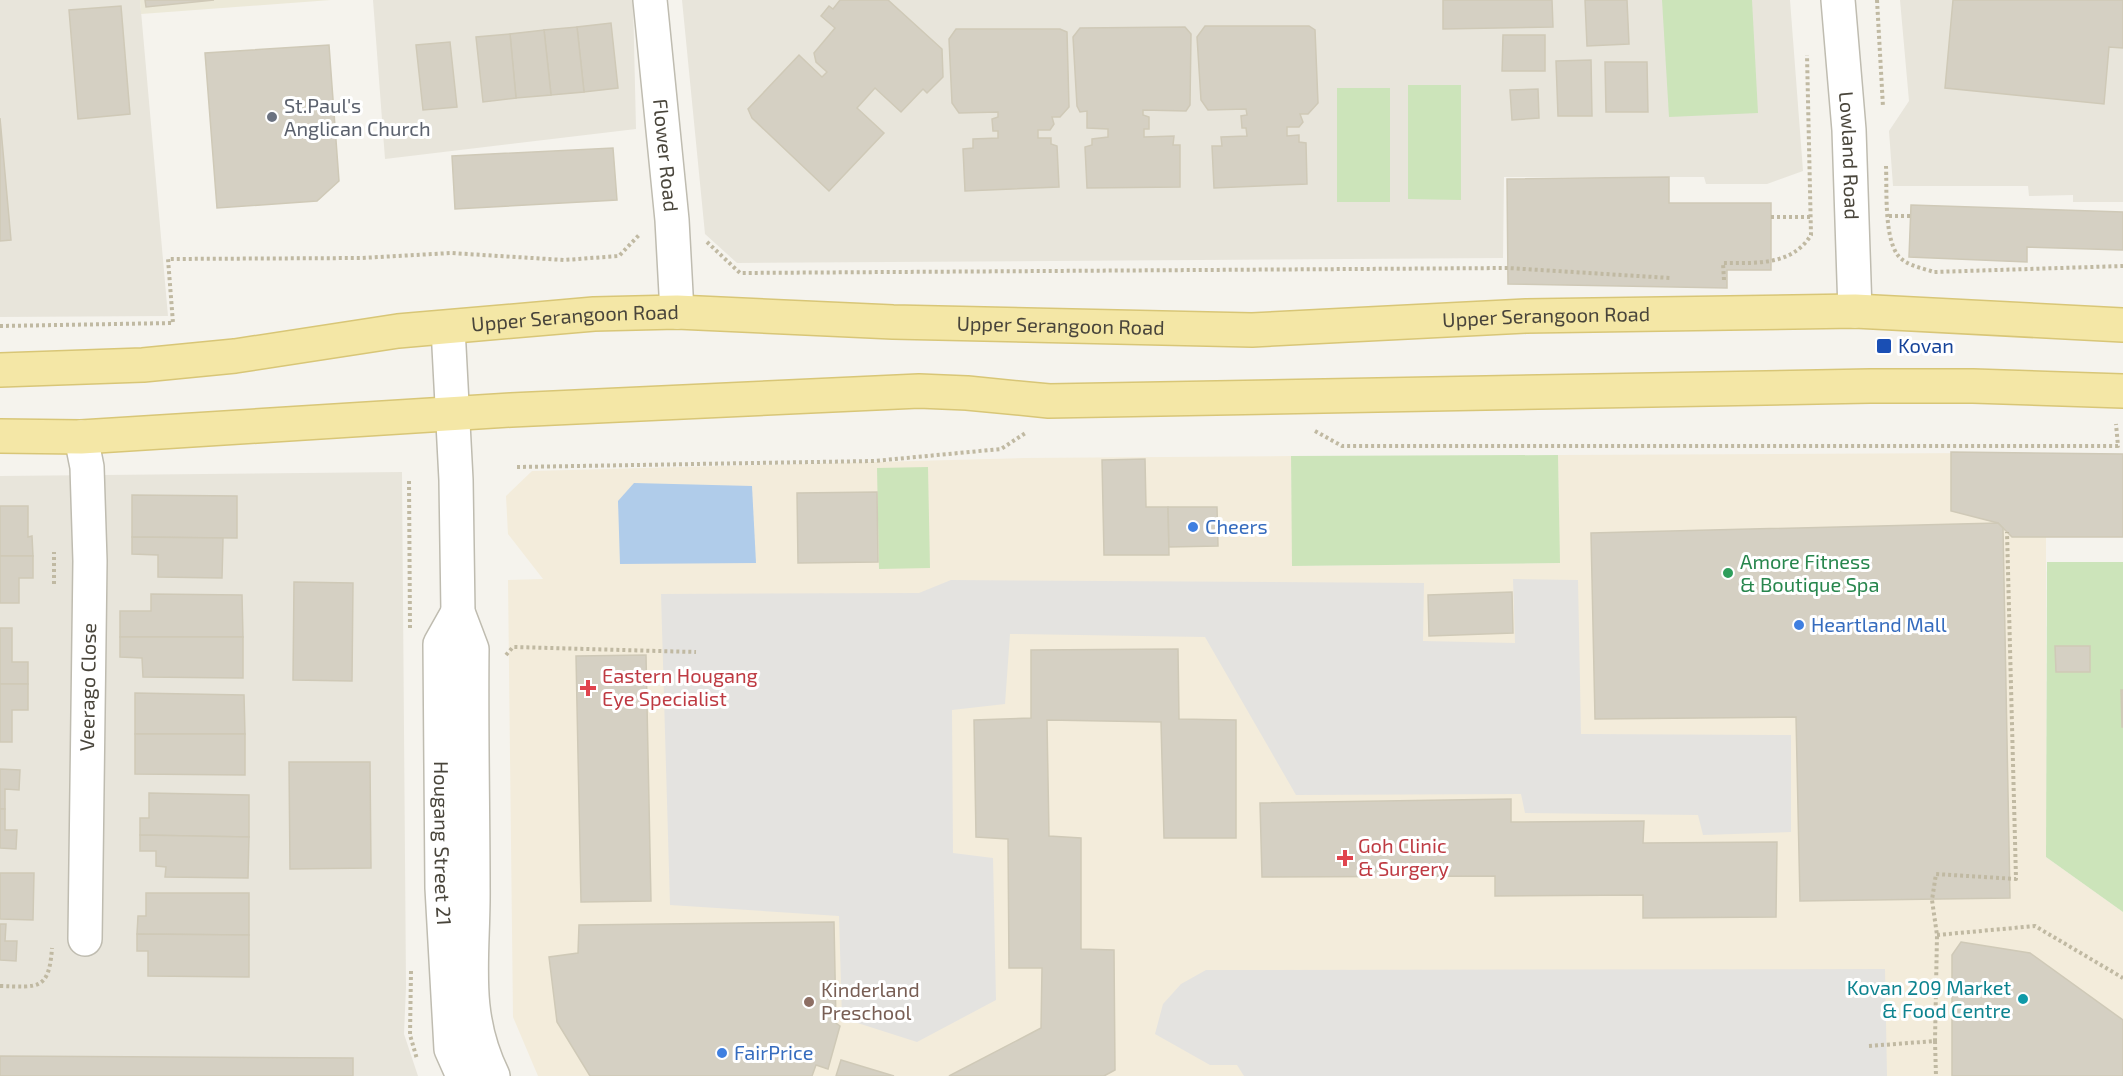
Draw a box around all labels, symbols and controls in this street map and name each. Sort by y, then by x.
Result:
street label: Lowland Road [1835,90,1865,220]
place label: St.Paul's Anglican Church [284,93,431,140]
street label: Flower Road [649,98,684,213]
marker: St.Paul's Anglican Church [265,110,279,124]
street label: Upper Serangoon Road [470,299,679,336]
street label: Upper Serangoon Road [1442,301,1650,331]
street label: Upper Serangoon Road [956,310,1165,339]
place label: Kovan [1898,333,1954,357]
marker: Kovan [1875,337,1893,355]
place label: Cheers [1205,514,1268,538]
marker: Cheers [1186,520,1200,534]
place label: Amore Fitness & Boutique Spa [1740,549,1879,596]
marker: Amore Fitness & Boutique Spa [1721,566,1735,580]
place label: Heartland Mall [1811,612,1947,636]
marker: Heartland Mall [1792,618,1806,632]
street label: Veerago Close [74,623,100,751]
place label: Eastern Hougang Eye Specialist [602,663,758,710]
marker: Eastern Hougang Eye Specialist [579,679,597,697]
street label: Hougang Street 21 [430,761,457,926]
place label: Goh Clinic & Surgery [1358,833,1449,880]
marker: Goh Clinic & Surgery [1336,849,1354,867]
place label: Kovan 209 Market & Food Centre [1847,975,2011,1022]
place label: Kinderland Preschool [821,977,920,1024]
marker: Kovan 209 Market & Food Centre [2016,992,2030,1006]
marker: Kinderland Preschool [802,995,816,1009]
place label: FairPrice [734,1040,813,1064]
marker: FairPrice [715,1046,729,1060]

